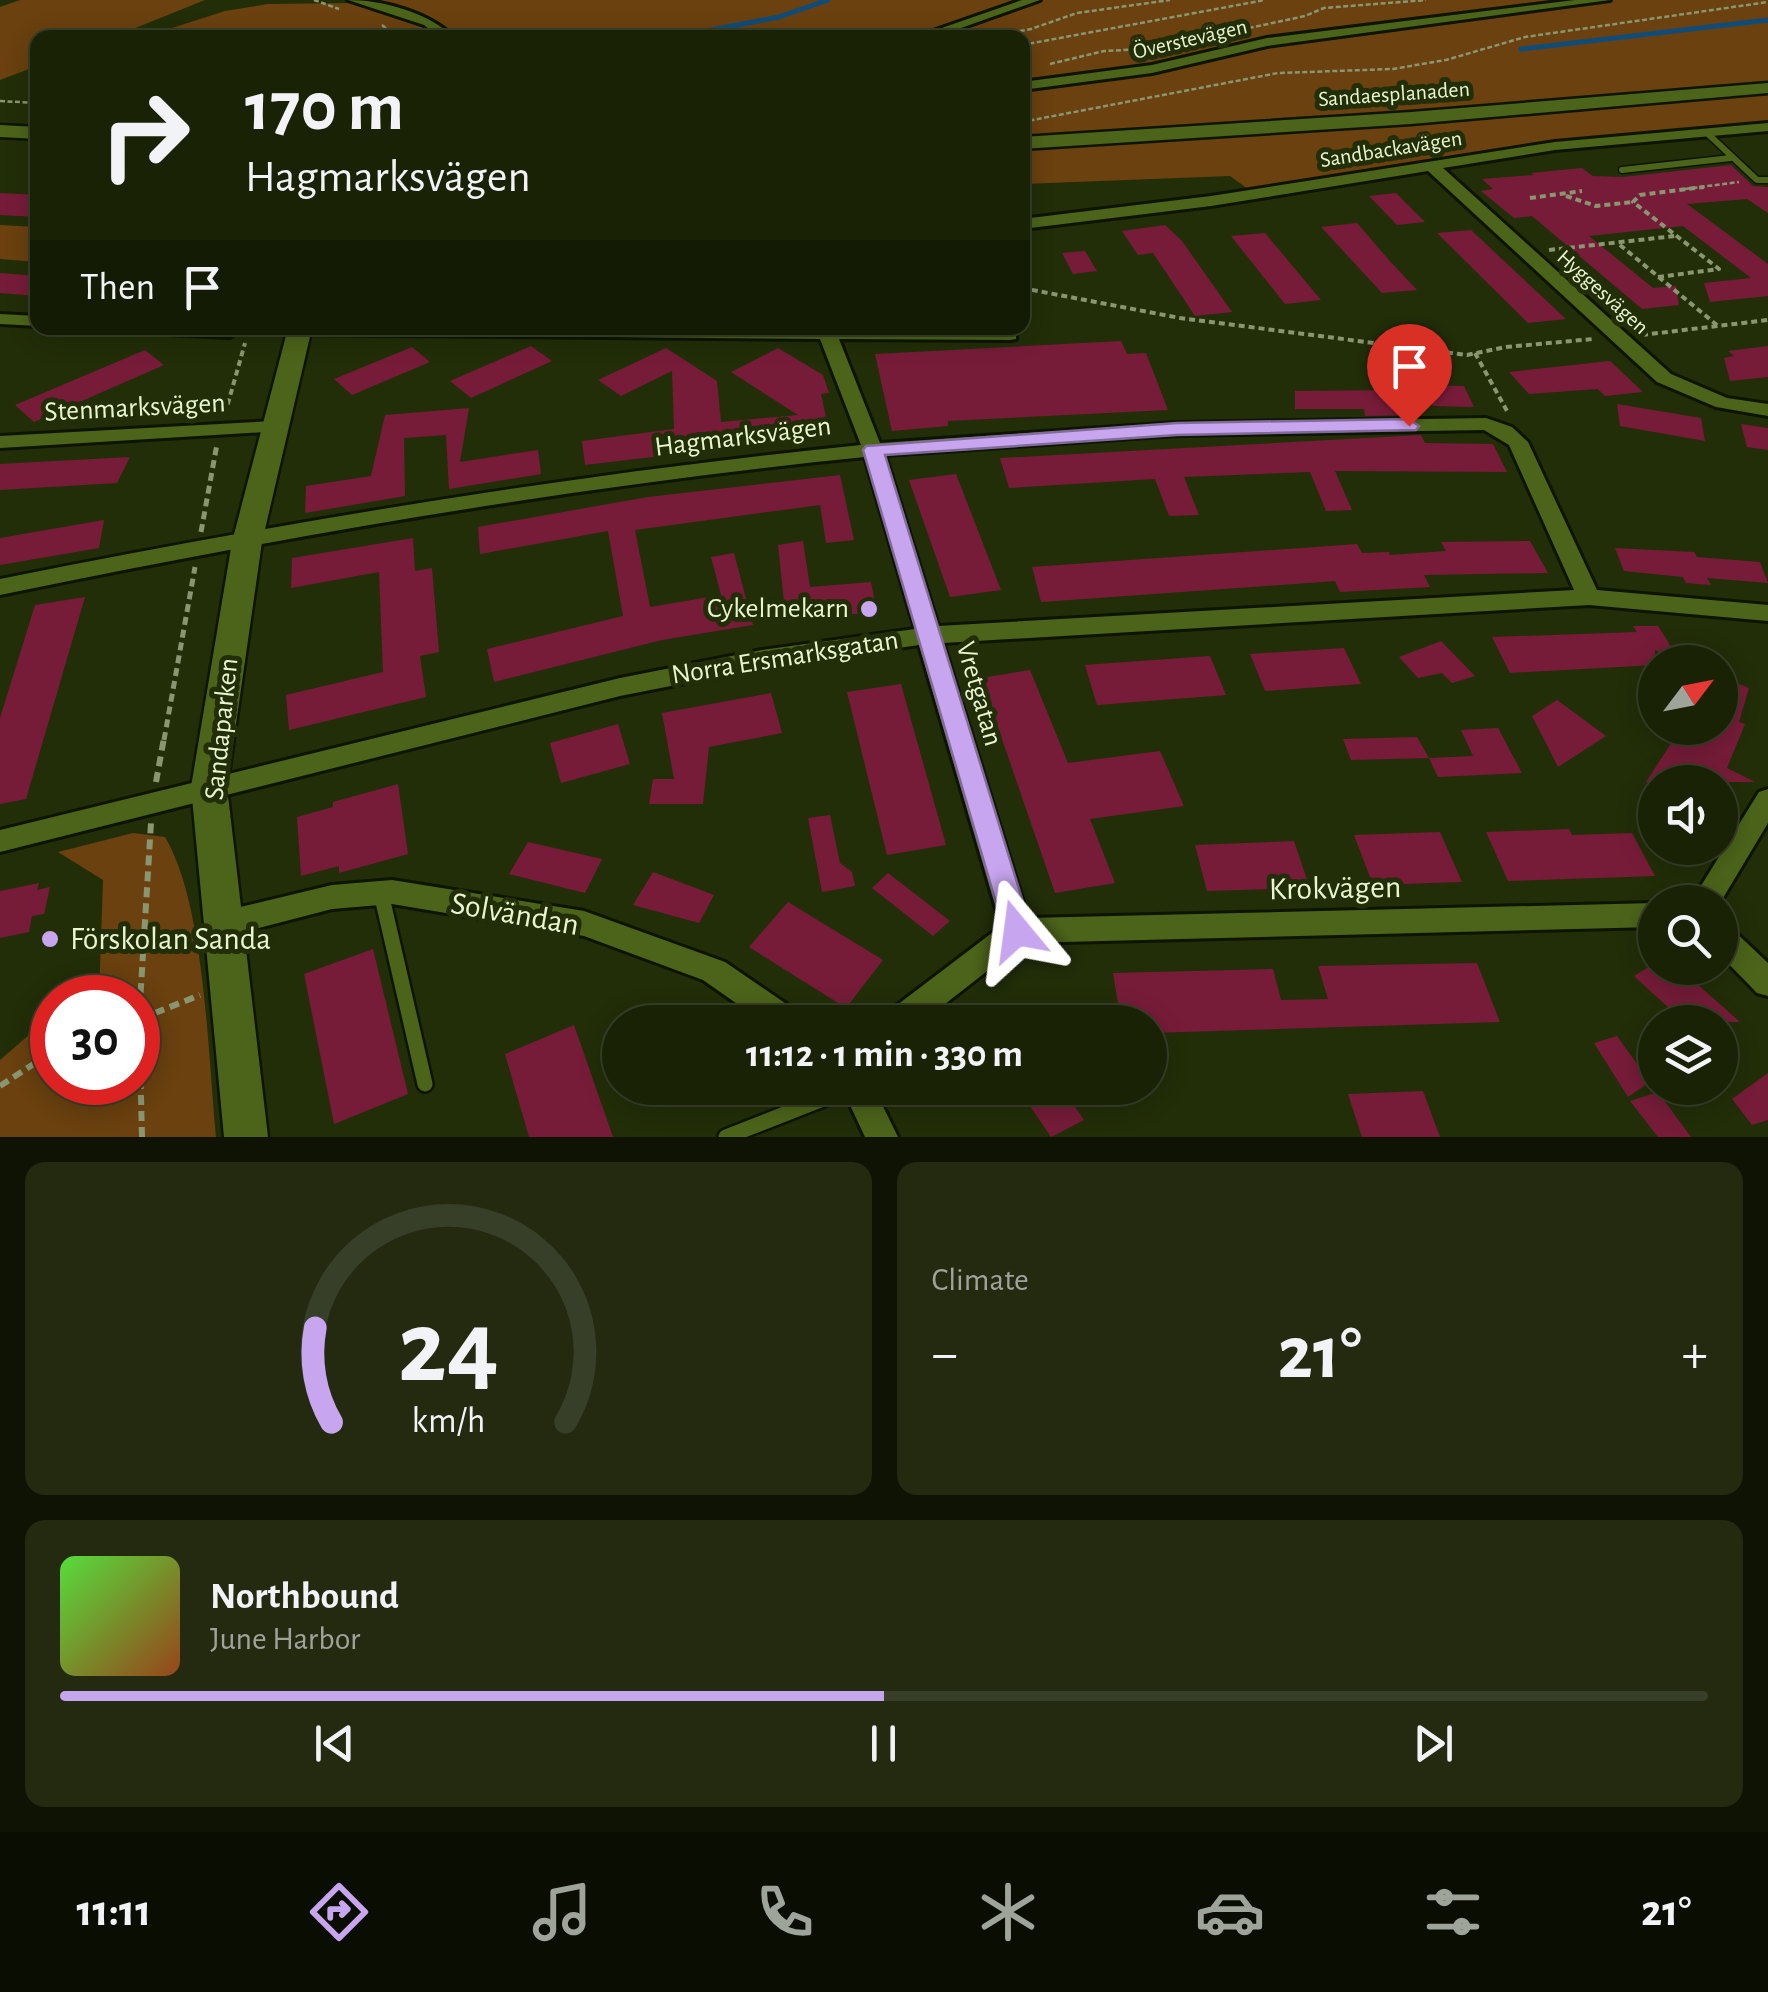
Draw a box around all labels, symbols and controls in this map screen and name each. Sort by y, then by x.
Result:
street label: Överstevägen [1131,15,1249,63]
icon: right [80,70,210,200]
text: 170 m [245,73,404,143]
street label: Sandaesplanaden [1317,78,1471,110]
street label: Sandbackavägen [1318,127,1464,171]
text: Hagmarksvägen [245,155,531,200]
street label: Hyggesvägen [1553,246,1653,338]
icon: arrive [175,260,230,315]
text: Then [80,269,155,307]
pin [1367,324,1452,427]
icon: arrive [1382,339,1437,394]
street label: Stenmarksvägen [44,389,226,427]
street label: Hagmarksvägen [653,412,833,462]
place label: Cykelmekarn [707,595,849,623]
marker: Cykelmekarn [858,598,880,620]
street label: Norra Ersmarksgatan [669,626,901,690]
street label: Vretgatan [951,639,1007,749]
north arrow [1638,645,1738,745]
map controls [1638,645,1738,1105]
street label: Sandaparken [201,656,243,802]
button: sound [1638,765,1738,865]
street label: Krokvägen [1269,871,1401,905]
position arrow [965,879,1069,983]
button: search [1638,885,1738,985]
street label: Solvändan [448,887,582,941]
place label: Förskolan Sanda [70,923,271,955]
marker: Förskolan Sanda [39,928,61,950]
speed limit sign: 30 [30,975,160,1105]
button: layers [1638,1005,1738,1105]
text: 11:12 · 1 min · 330 m [746,1036,1023,1074]
text: Climate [932,1264,1029,1296]
text: 24 [398,1297,499,1401]
text: 21° [1278,1317,1362,1392]
text: − [932,1327,958,1382]
text: + [1682,1327,1708,1382]
text: km/h [411,1403,485,1439]
text: Northbound [210,1578,399,1616]
text: June Harbor [210,1623,360,1655]
icon: previous [307,1716,362,1771]
icon: pause [856,1716,911,1771]
icon: next [1406,1716,1461,1771]
icon: directions [304,1877,374,1947]
icon: music [527,1877,597,1947]
icon: phone [750,1877,820,1947]
icon: climate [973,1877,1043,1947]
icon: car [1195,1877,1265,1947]
icon: filters [1418,1877,1488,1947]
text: 11:11 [76,1889,152,1934]
text: 21° [1641,1889,1692,1934]

